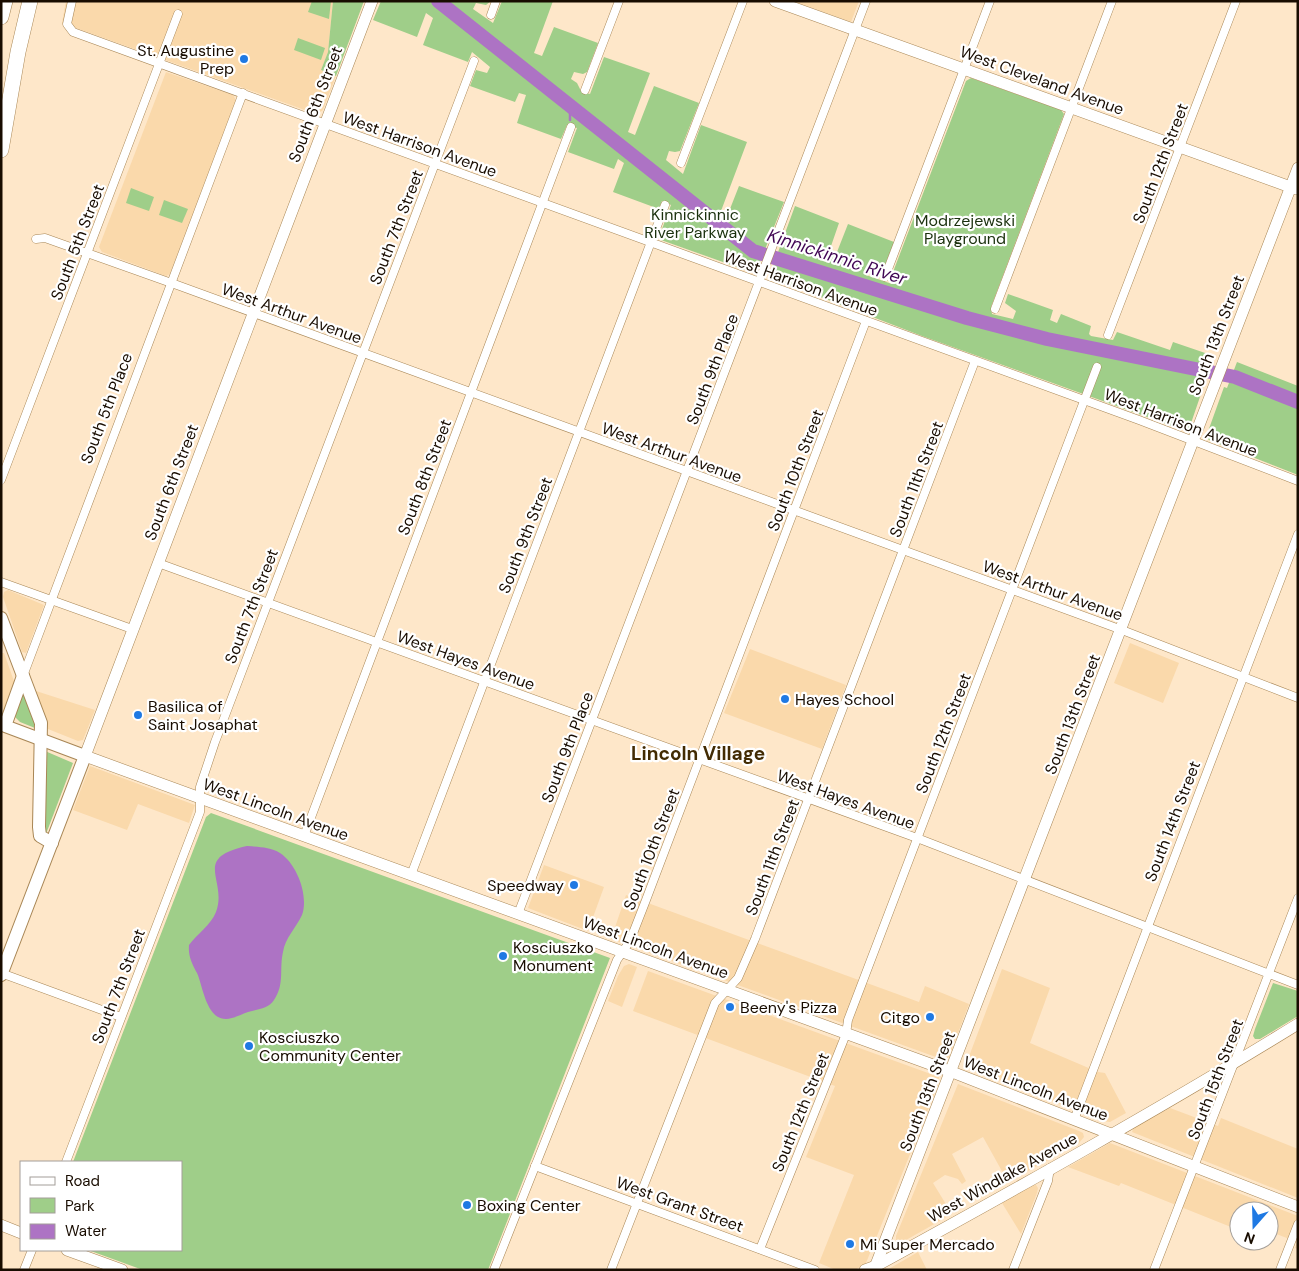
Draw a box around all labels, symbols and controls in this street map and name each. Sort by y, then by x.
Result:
place label: St. Augustine Prep [137,40,234,79]
street label: West Cleveland Avenue [957,41,1127,120]
street label: South 6th Street [284,43,347,165]
marker: St. Augustine Prep [238,53,250,65]
street label: South 12th Street [1128,100,1193,226]
street label: West Harrison Avenue [340,107,500,182]
street label: South 7th Street [365,167,428,288]
street label: South 5th Street [46,181,109,303]
park label: Kinnickinnic River Parkway [644,204,746,243]
park label: Modrzejewski Playground [915,210,1015,249]
water label: Kinnickinnic River [764,223,911,291]
street label: West Harrison Avenue [721,246,881,321]
street label: South 13th Street [1184,272,1249,398]
street label: West Arthur Avenue [219,278,365,349]
street label: South 9th Place [682,311,743,428]
street label: South 5th Place [76,350,137,467]
street label: West Harrison Avenue [1101,384,1260,461]
street label: South 10th Street [763,406,828,534]
street label: South 8th Street [393,416,456,538]
street label: West Arthur Avenue [599,417,745,488]
street label: South 11th Street [885,418,948,540]
street label: South 6th Street [140,421,203,543]
street label: South 9th Street [494,474,557,596]
street label: South 7th Street [220,546,283,667]
street label: West Arthur Avenue [980,555,1126,626]
street label: West Hayes Avenue [394,626,538,695]
street label: South 13th Street [1040,651,1105,777]
street label: South 12th Street [911,670,976,796]
street label: South 9th Place [537,689,598,806]
place label: Hayes School [795,689,894,710]
marker: Hayes School [779,693,791,705]
place label: Basilica of Saint Josaphat [148,696,258,735]
marker: Basilica of Saint Josaphat [132,709,144,721]
district label: Lincoln Village [631,741,765,766]
street label: South 14th Street [1140,758,1205,884]
street label: West Hayes Avenue [774,765,918,834]
street label: West Lincoln Avenue [200,773,352,846]
street label: South 10th Street [619,785,684,913]
street label: South 11th Street [741,796,804,918]
place label: Speedway [487,875,564,896]
marker: Speedway [568,879,580,891]
street label: West Lincoln Avenue [580,911,732,984]
street label: South 7th Street [87,926,150,1047]
place label: Kosciuszko Monument [513,937,594,976]
marker: Kosciuszko Monument [497,950,509,962]
place label: Beeny's Pizza [740,997,837,1018]
marker: Beeny's Pizza [724,1001,736,1013]
place label: Citgo [880,1007,920,1028]
marker: Citgo [924,1011,936,1023]
street label: South 15th Street [1183,1016,1248,1142]
place label: Kosciuszko Community Center [259,1027,401,1066]
street label: South 13th Street [895,1028,960,1154]
marker: Kosciuszko Community Center [243,1040,255,1052]
street label: South 12th Street [767,1049,834,1175]
street label: West Lincoln Avenue [960,1051,1111,1126]
street label: West Windlake Avenue [924,1128,1081,1227]
legend [20,1161,182,1251]
text: Road [65,1171,100,1191]
street label: West Grant Street [613,1172,746,1237]
place label: Boxing Center [477,1195,581,1216]
text: Park [65,1196,95,1216]
marker: Boxing Center [461,1199,473,1211]
north arrow [1229,1201,1279,1251]
text: Water [65,1221,107,1241]
text: N [1242,1228,1257,1248]
place label: Mi Super Mercado [860,1234,995,1255]
marker: Mi Super Mercado [844,1238,856,1250]

